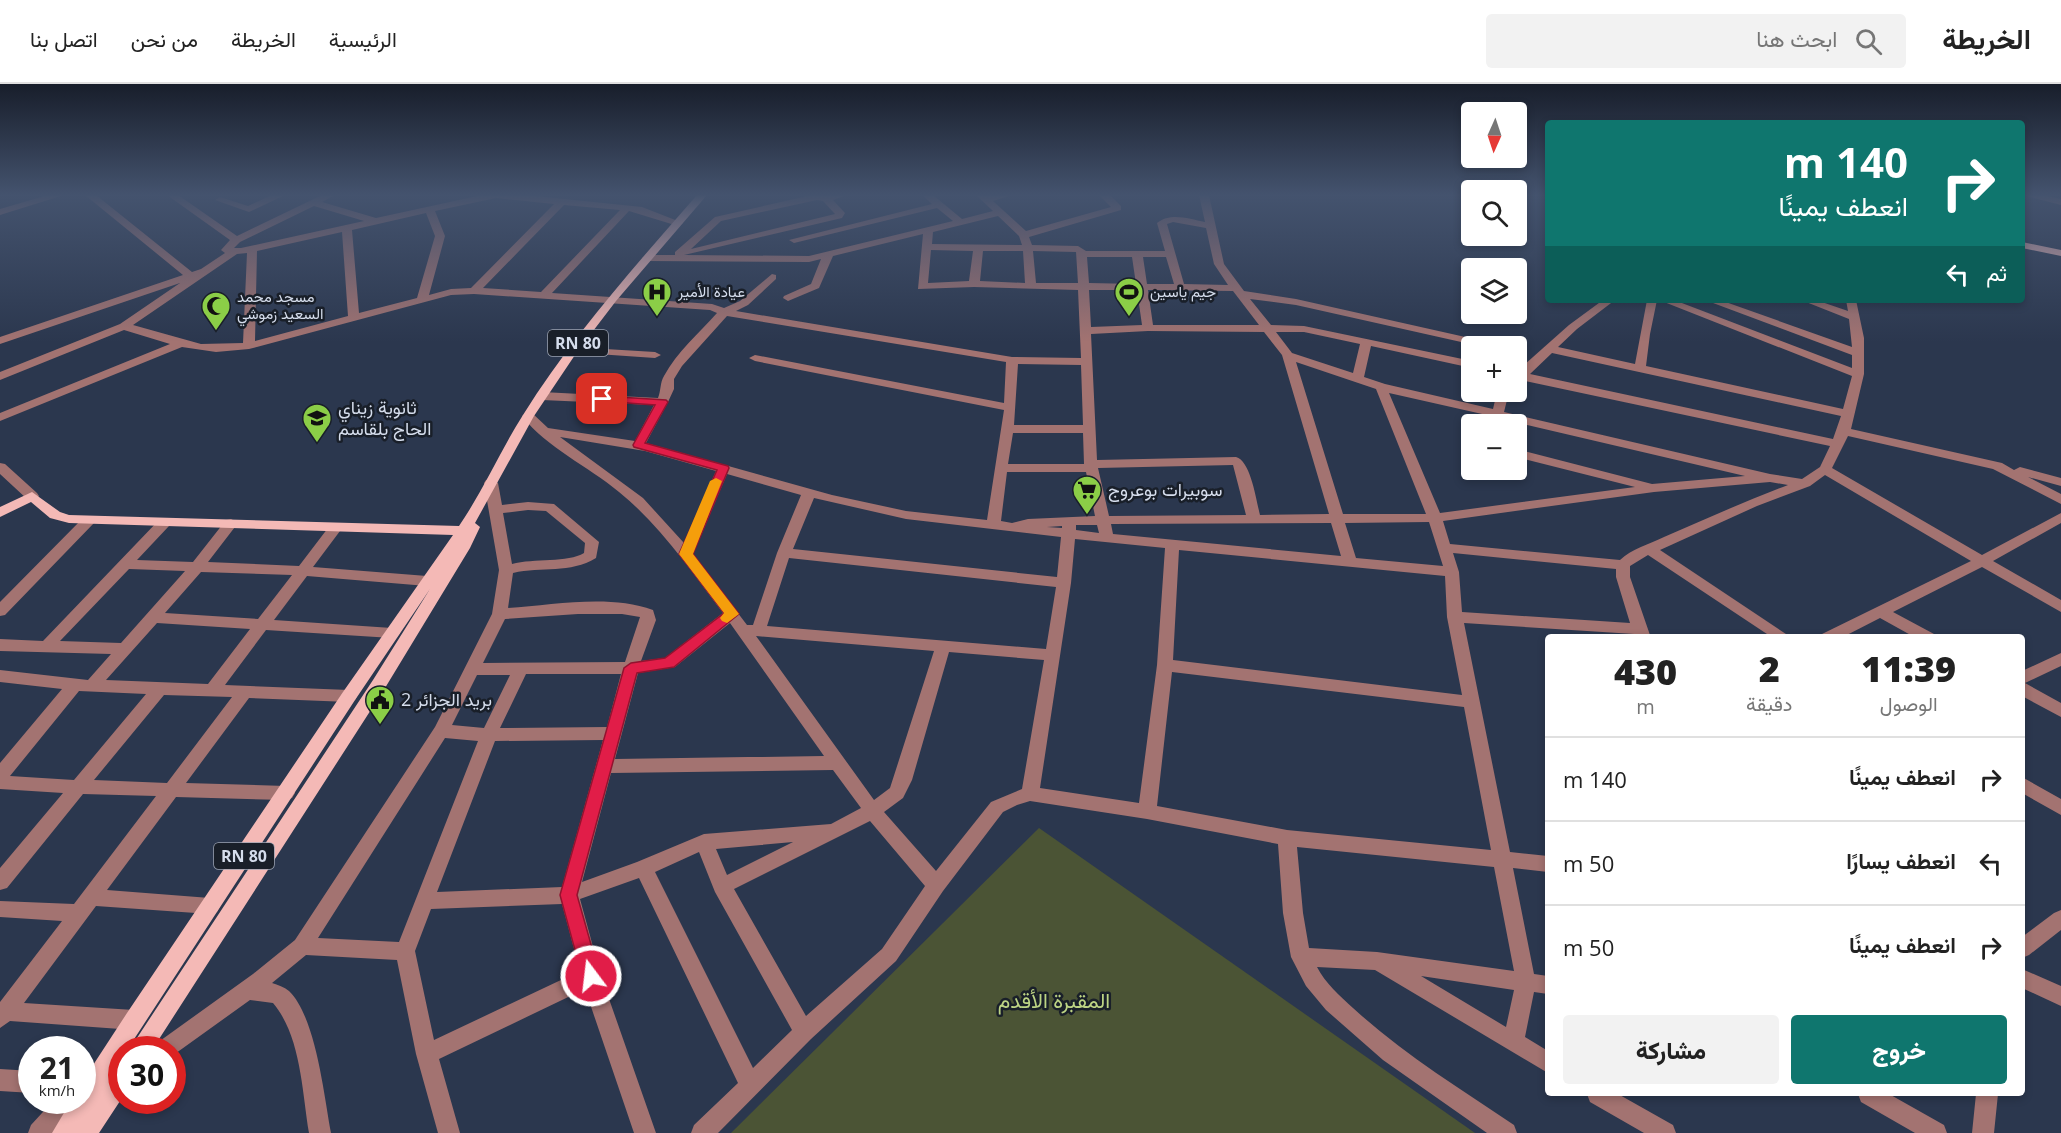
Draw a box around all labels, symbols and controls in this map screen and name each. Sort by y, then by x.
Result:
search box [1486,14,1906,68]
text: الخريطة [1942,19,2031,57]
text: ابحث هنا [1756,23,1837,53]
text: اتصل بنا [30,25,98,53]
text: من نحن [131,25,198,53]
text: الخريطة [231,25,296,53]
text: الرئيسية [329,25,397,53]
icon: search [1852,25,1885,58]
north arrow [1461,102,1527,168]
map controls [1461,102,1527,480]
text: 140 m [1784,133,1908,190]
icon: right [1929,144,2007,222]
button: search [1461,180,1527,246]
text: انعطف يمينًا [1778,187,1908,224]
text: ثم [1986,257,2007,287]
button: layers [1461,258,1527,324]
icon: left [1941,258,1974,291]
hospital icon: عيادة الأمير [641,276,673,318]
sports icon: جيم ياسين [1113,276,1145,318]
place label: عيادة الأمير [677,281,745,301]
place label: جيم ياسين [1150,281,1216,302]
place label: مسجد محمد السعيد زموشي [237,286,324,327]
mosque icon: مسجد محمد السعيد زموشي [200,290,232,332]
road number: RN 80 [548,330,608,356]
button: + [1461,336,1527,402]
pin [576,373,627,424]
icon: arrive [585,382,618,415]
place label: ثانوية زيناي الحاج بلقاسم [338,395,431,441]
school or university icon: ثانوية زيناي الحاج بلقاسم [301,402,333,444]
button: − [1461,414,1527,480]
supermarket icon: سوبيرات بوعروج [1071,474,1103,516]
place label: سوبيرات بوعروج [1108,477,1222,502]
text: 2 [1759,644,1780,693]
text: 11:39 [1861,644,1956,693]
text: 430 [1614,647,1677,696]
public building icon: بريد الجزائر 2 [364,684,396,726]
place label: بريد الجزائر 2 [401,687,492,711]
text: دقيقة [1746,690,1792,717]
text: الوصول [1880,690,1938,717]
text: m [1636,693,1655,720]
text: انعطف يمينًا [1849,761,1956,791]
icon: right [1974,763,2007,796]
text: 140 m [1563,764,1627,794]
road number: RN 80 [214,843,274,869]
text: انعطف يسارًا [1846,845,1956,875]
icon: left [1974,847,2007,880]
text: 50 m [1563,848,1614,878]
text: انعطف يمينًا [1849,929,1956,959]
icon: right [1974,931,2007,964]
text: 50 m [1563,932,1614,962]
position arrow [559,944,623,1008]
park label: المقبرة الأقدم [998,986,1110,1015]
button: مشاركة [1563,1015,1779,1084]
button: خروج [1791,1015,2007,1084]
speed limit sign: 30 [108,1036,186,1114]
text: 21 [40,1047,74,1088]
text: km/h [39,1080,75,1100]

